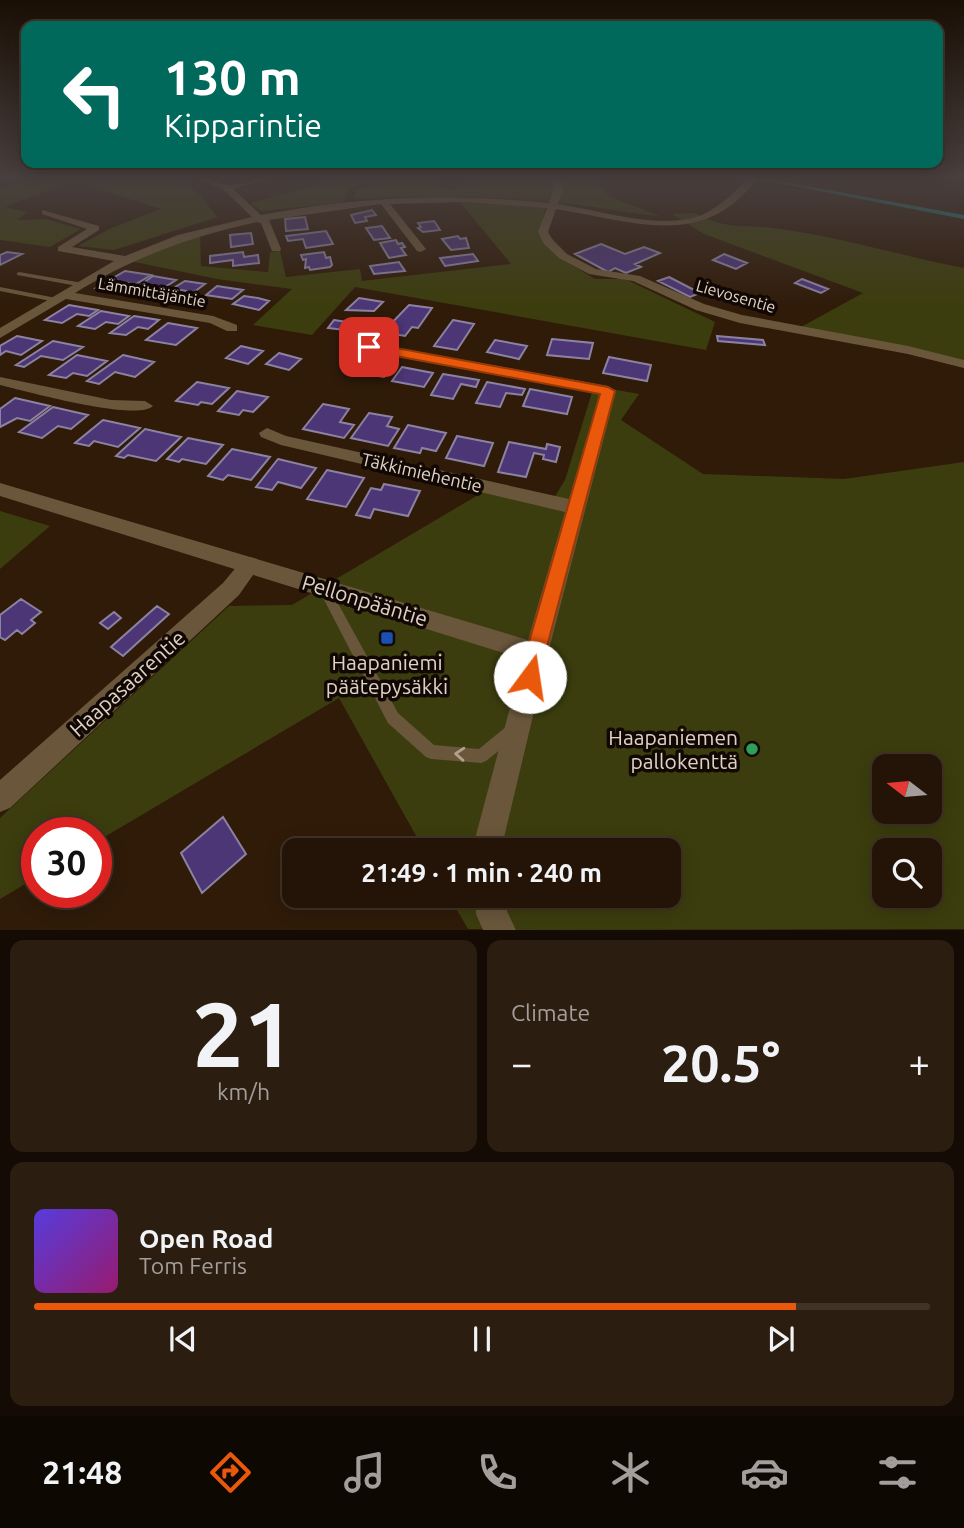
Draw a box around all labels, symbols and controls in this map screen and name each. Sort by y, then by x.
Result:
icon: left [49,49,140,140]
text: 130 m [164,49,301,104]
text: Kipparintie [164,107,322,143]
street label: Lämmittäjäntie [97,274,207,310]
street label: Lievosentie [694,276,778,316]
pin [339,317,399,377]
icon: arrive [350,328,388,366]
street label: Täkkimiehentie [360,448,484,496]
street label: Pellonpääntie [299,570,431,630]
street label: Haapasaarentie [65,625,189,741]
marker: Haapaniemi päätepysäkki [379,630,395,646]
position arrow [493,640,567,714]
place label: Haapaniemi päätepysäkki [326,650,448,698]
place label: Haapaniemen pallokenttä [608,725,738,773]
marker: Haapaniemen pallokenttä [744,741,760,757]
one-way arrow [454,747,465,762]
north arrow [872,754,942,824]
map controls [872,754,942,908]
speed limit sign: 30 [21,817,112,908]
button: search [872,838,942,908]
text: 21:49 · 1 min · 240 m [361,858,602,887]
text: 21 [192,982,295,1084]
text: Climate [511,1000,590,1025]
text: 20.5° [661,1034,780,1092]
text: − [511,1042,532,1084]
text: + [909,1042,930,1084]
text: km/h [217,1079,270,1104]
text: Open Road [139,1224,273,1253]
text: Tom Ferris [139,1253,247,1278]
icon: previous [164,1320,202,1358]
icon: pause [463,1320,501,1358]
icon: next [762,1320,800,1358]
icon: directions [206,1448,255,1497]
icon: music [340,1448,389,1497]
icon: phone [473,1448,522,1497]
icon: climate [606,1448,655,1497]
icon: car [740,1448,789,1497]
icon: filters [873,1448,922,1497]
text: 21:48 [42,1454,122,1490]

